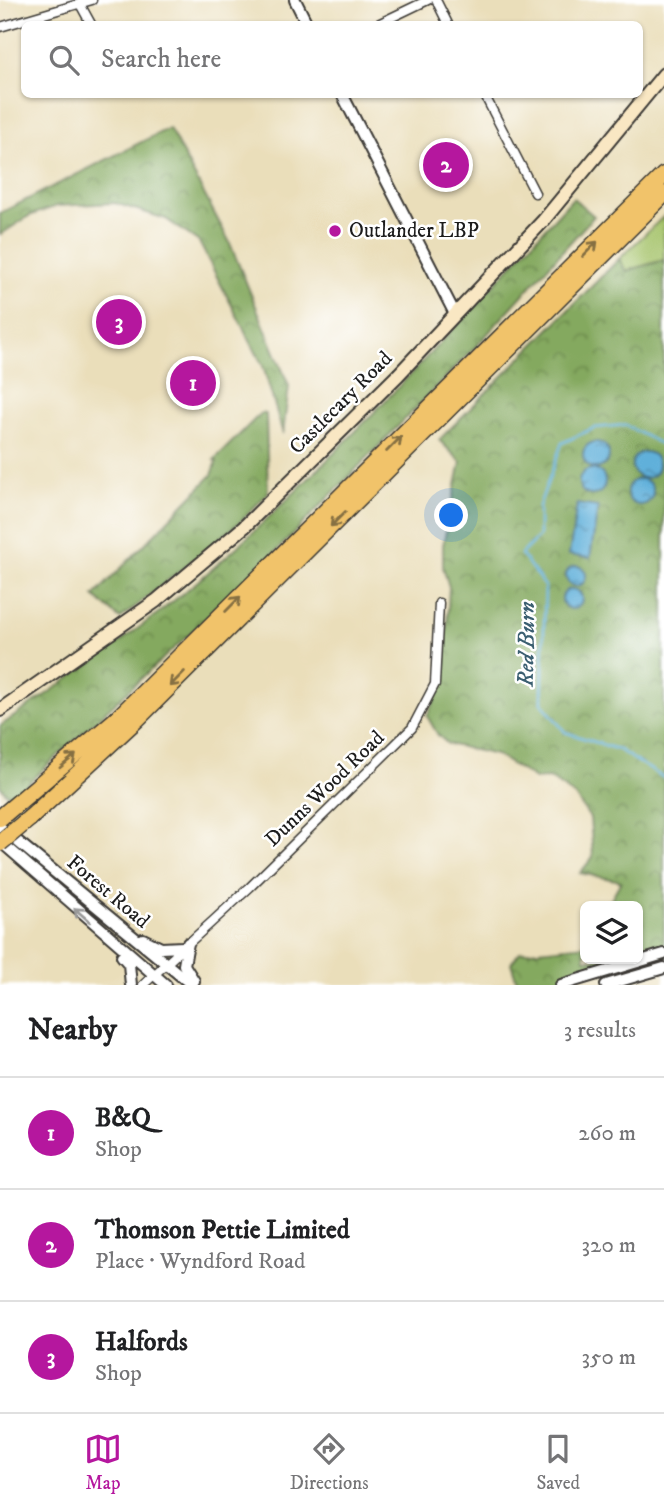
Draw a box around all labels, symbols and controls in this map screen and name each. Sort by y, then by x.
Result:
search box [21,21,643,98]
icon: search [45,41,83,79]
text: Search here [101,43,221,76]
pin: 2 [423,139,469,191]
place label: Outlander LBP [349,218,479,244]
marker: Outlander LBP [327,223,343,239]
one-way arrow [581,241,598,258]
pin: 3 [96,296,142,348]
street label: Castlecary Road [284,346,398,460]
pin: 1 [170,357,216,409]
one-way arrow [386,436,403,453]
your location [434,498,468,532]
one-way arrow [330,510,347,527]
one-way arrow [224,596,241,613]
water label: Red Burn [512,601,542,688]
one-way arrow [169,671,186,688]
street label: Dunns Wood Road [260,725,391,853]
one-way arrow [58,753,76,769]
street label: Forest Road [61,850,155,935]
map controls [580,901,643,964]
button: layers [580,901,643,964]
one-way arrow [74,907,92,923]
text: Nearby [28,1012,117,1049]
text: 3 results [564,1016,636,1045]
text: B&Q [95,1102,151,1135]
text: 1 [47,1119,55,1148]
text: 260 m [578,1119,636,1148]
text: Shop [95,1135,142,1164]
text: Thomson Pettie Limited [95,1214,350,1247]
text: 2 [45,1231,57,1260]
text: 320 m [582,1231,636,1260]
text: Place · Wyndford Road [95,1247,305,1276]
text: Halfords [95,1326,188,1359]
text: 3 [47,1343,55,1372]
text: 350 m [581,1343,636,1372]
text: Shop [95,1359,142,1388]
tab: Map [84,1430,122,1495]
tab: Directions [290,1430,369,1495]
tab: Saved [536,1430,580,1495]

